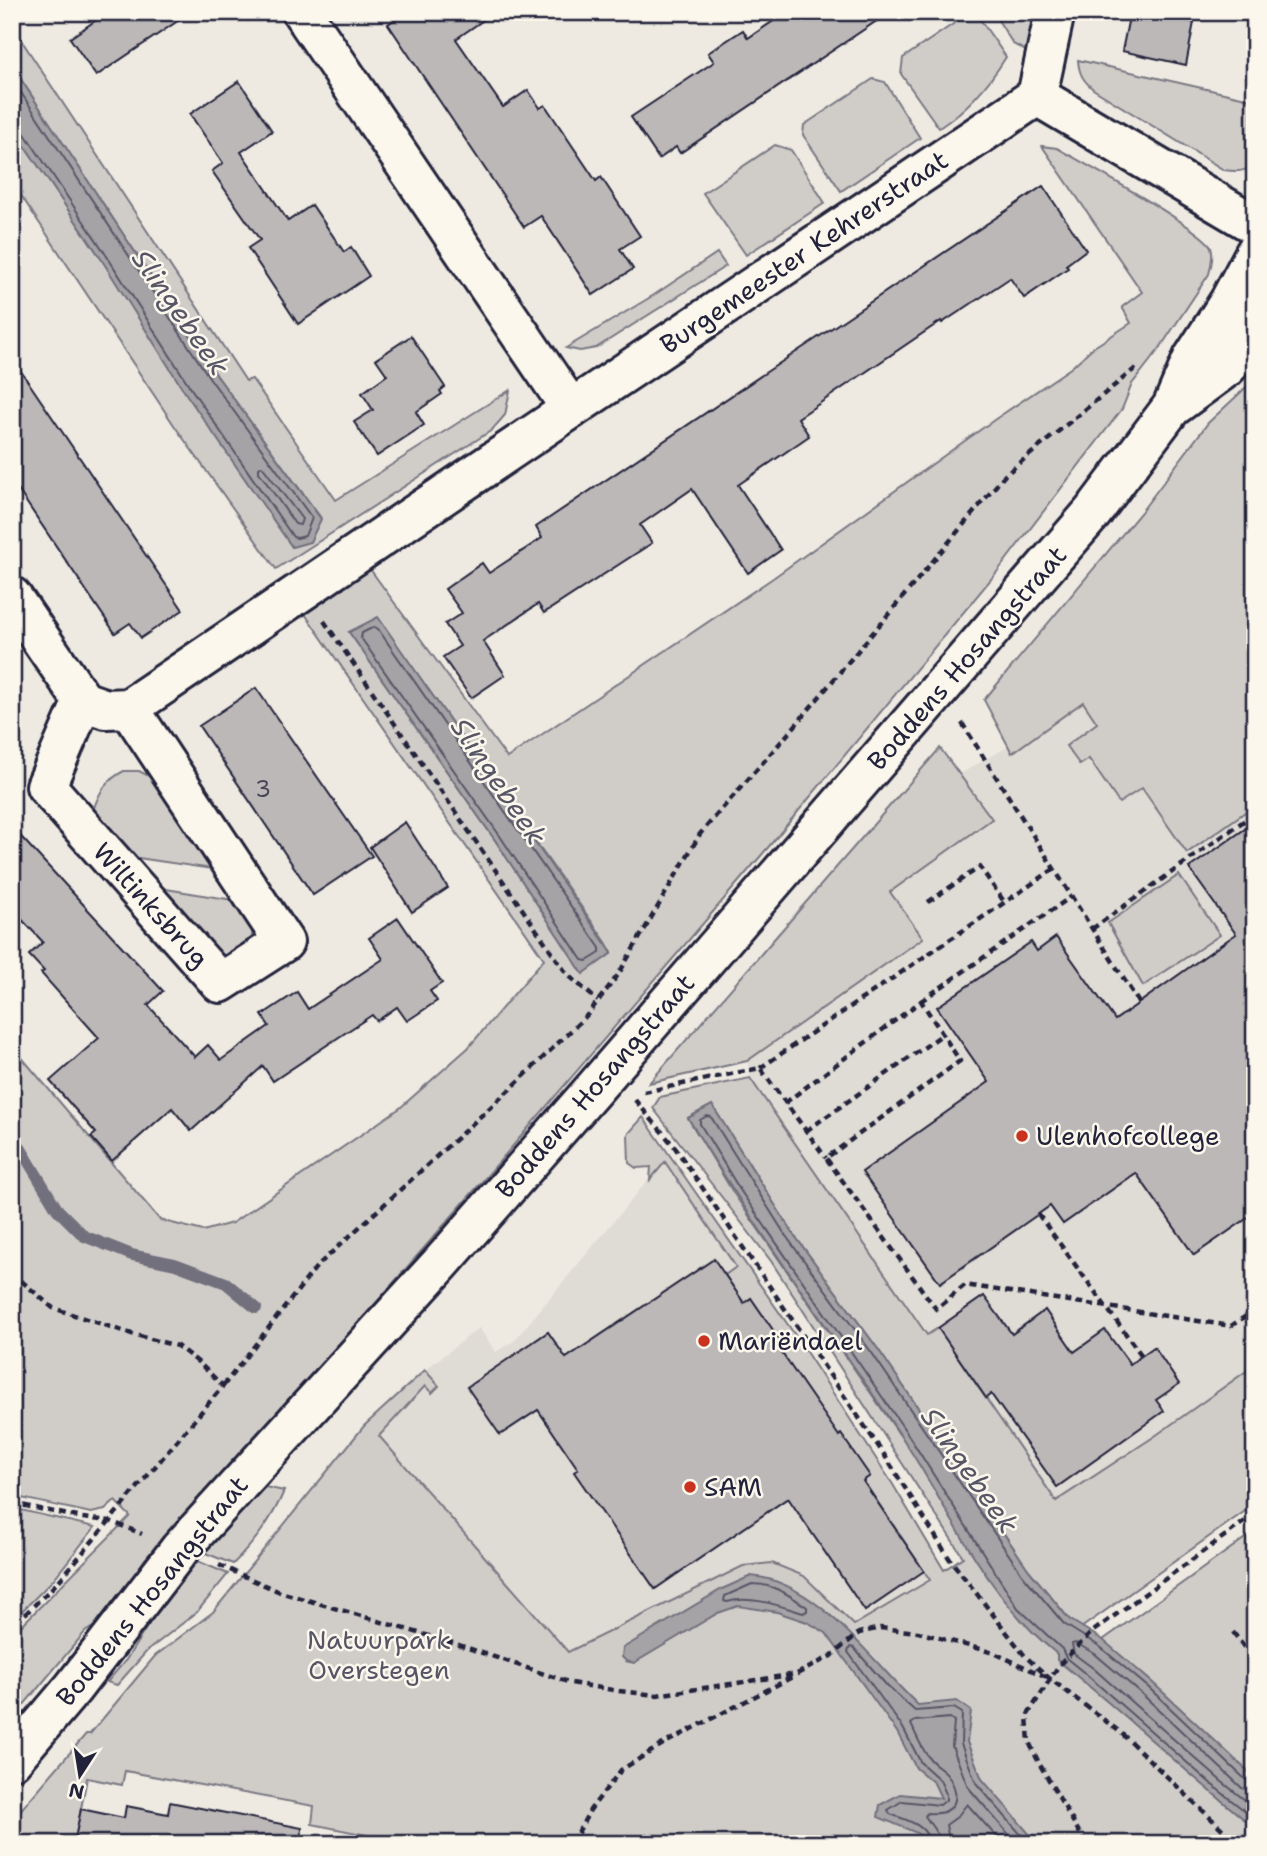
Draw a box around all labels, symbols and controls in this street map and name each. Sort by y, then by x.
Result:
street label: Burgemeester Kehrerstraat [653,142,955,361]
water label: Slingebeek [123,241,239,383]
street label: Boddens Hosangstraat [859,538,1074,778]
water label: Slingebeek [442,710,556,852]
house number: 3 [255,774,271,804]
street label: Wiltinksbrug [86,834,217,975]
street label: Boddens Hosangstraat [487,966,702,1206]
place label: Ulenhofcollege [1036,1118,1220,1153]
marker: Ulenhofcollege [1014,1128,1030,1144]
place label: Mariëndael [718,1323,863,1358]
marker: Mariëndael [696,1333,712,1349]
water label: Slingebeek [912,1399,1028,1541]
street label: Boddens Hosangstraat [48,1468,256,1713]
place label: SAM [704,1469,762,1504]
marker: SAM [682,1479,698,1495]
park label: Natuurpark Overstegen [307,1622,451,1687]
north arrow [46,1741,116,1811]
text: N [67,1777,87,1805]

